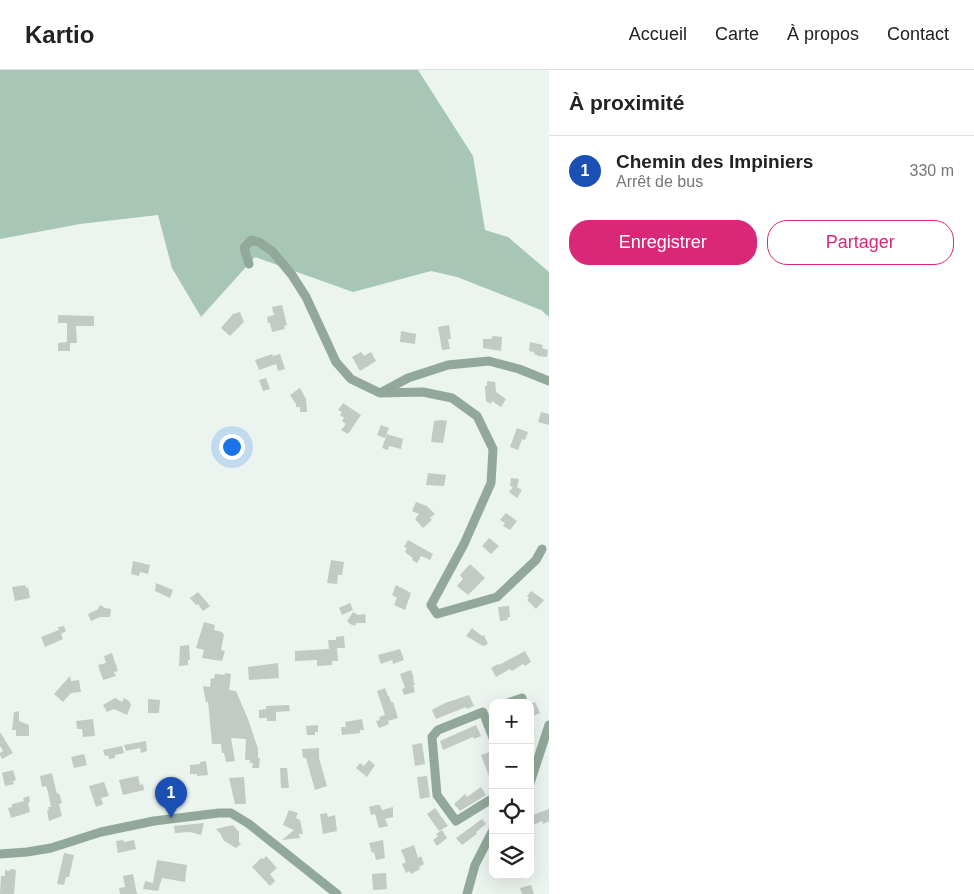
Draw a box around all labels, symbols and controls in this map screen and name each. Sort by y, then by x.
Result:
text: Kartio [25,21,94,48]
text: Accueil [629,24,687,44]
text: Carte [715,24,759,44]
text: À propos [787,24,859,44]
text: Contact [887,24,949,44]
text: À proximité [569,91,685,114]
text: Chemin des Impiniers [616,151,813,172]
text: 1 [581,162,589,179]
text: 330 m [910,162,954,179]
text: Arrêt de bus [616,173,703,190]
button: Enregistrer [569,220,757,265]
button: Partager [767,220,954,265]
your location [219,434,245,460]
map controls [489,699,534,879]
button: + [489,699,534,744]
button: − [489,744,534,789]
pin: 1 [155,777,187,818]
button: locate [489,789,534,834]
button: layers [489,834,534,879]

